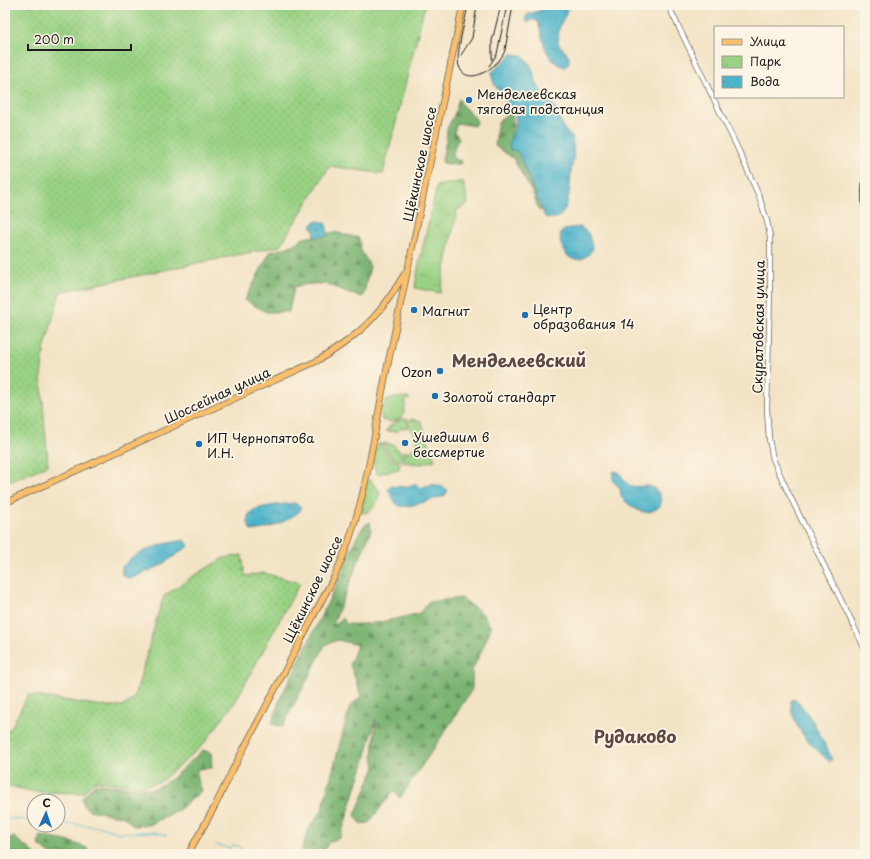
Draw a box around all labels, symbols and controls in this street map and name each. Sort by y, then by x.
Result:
scale bar [28,26,131,52]
legend [714,26,844,98]
text: 200 m [34,30,74,48]
text: Улица [750,32,786,50]
text: Парк [750,52,782,70]
text: Вода [750,72,780,90]
place label: Менделеевская тяговая подстанция [477,84,604,118]
marker: Менделеевская тяговая подстанция [464,95,474,105]
street label: Щёкинское шоссе [398,105,441,223]
street label: Скуратовская улица [747,259,769,394]
place label: Центр образования 14 [533,299,635,333]
place label: Магнит [422,301,470,320]
marker: Магнит [409,305,419,315]
marker: Центр образования 14 [520,310,530,320]
district label: Менделеевский [452,347,586,373]
street label: Шоссейная улица [161,362,274,428]
place label: Ozon [401,362,432,381]
marker: Ozon [435,366,445,376]
place label: Золотой стандарт [443,387,557,406]
marker: Золотой стандарт [430,391,440,401]
place label: Ушедшим в бессмертие [413,427,489,461]
place label: ИП Чернопятова И.Н. [207,428,315,462]
marker: Ушедшим в бессмертие [400,438,410,448]
marker: ИП Чернопятова И.Н. [194,439,204,449]
street label: Щёкинское шоссе [278,532,346,646]
district label: Рудаково [593,723,677,749]
north arrow [26,793,66,833]
text: С [42,794,51,811]

